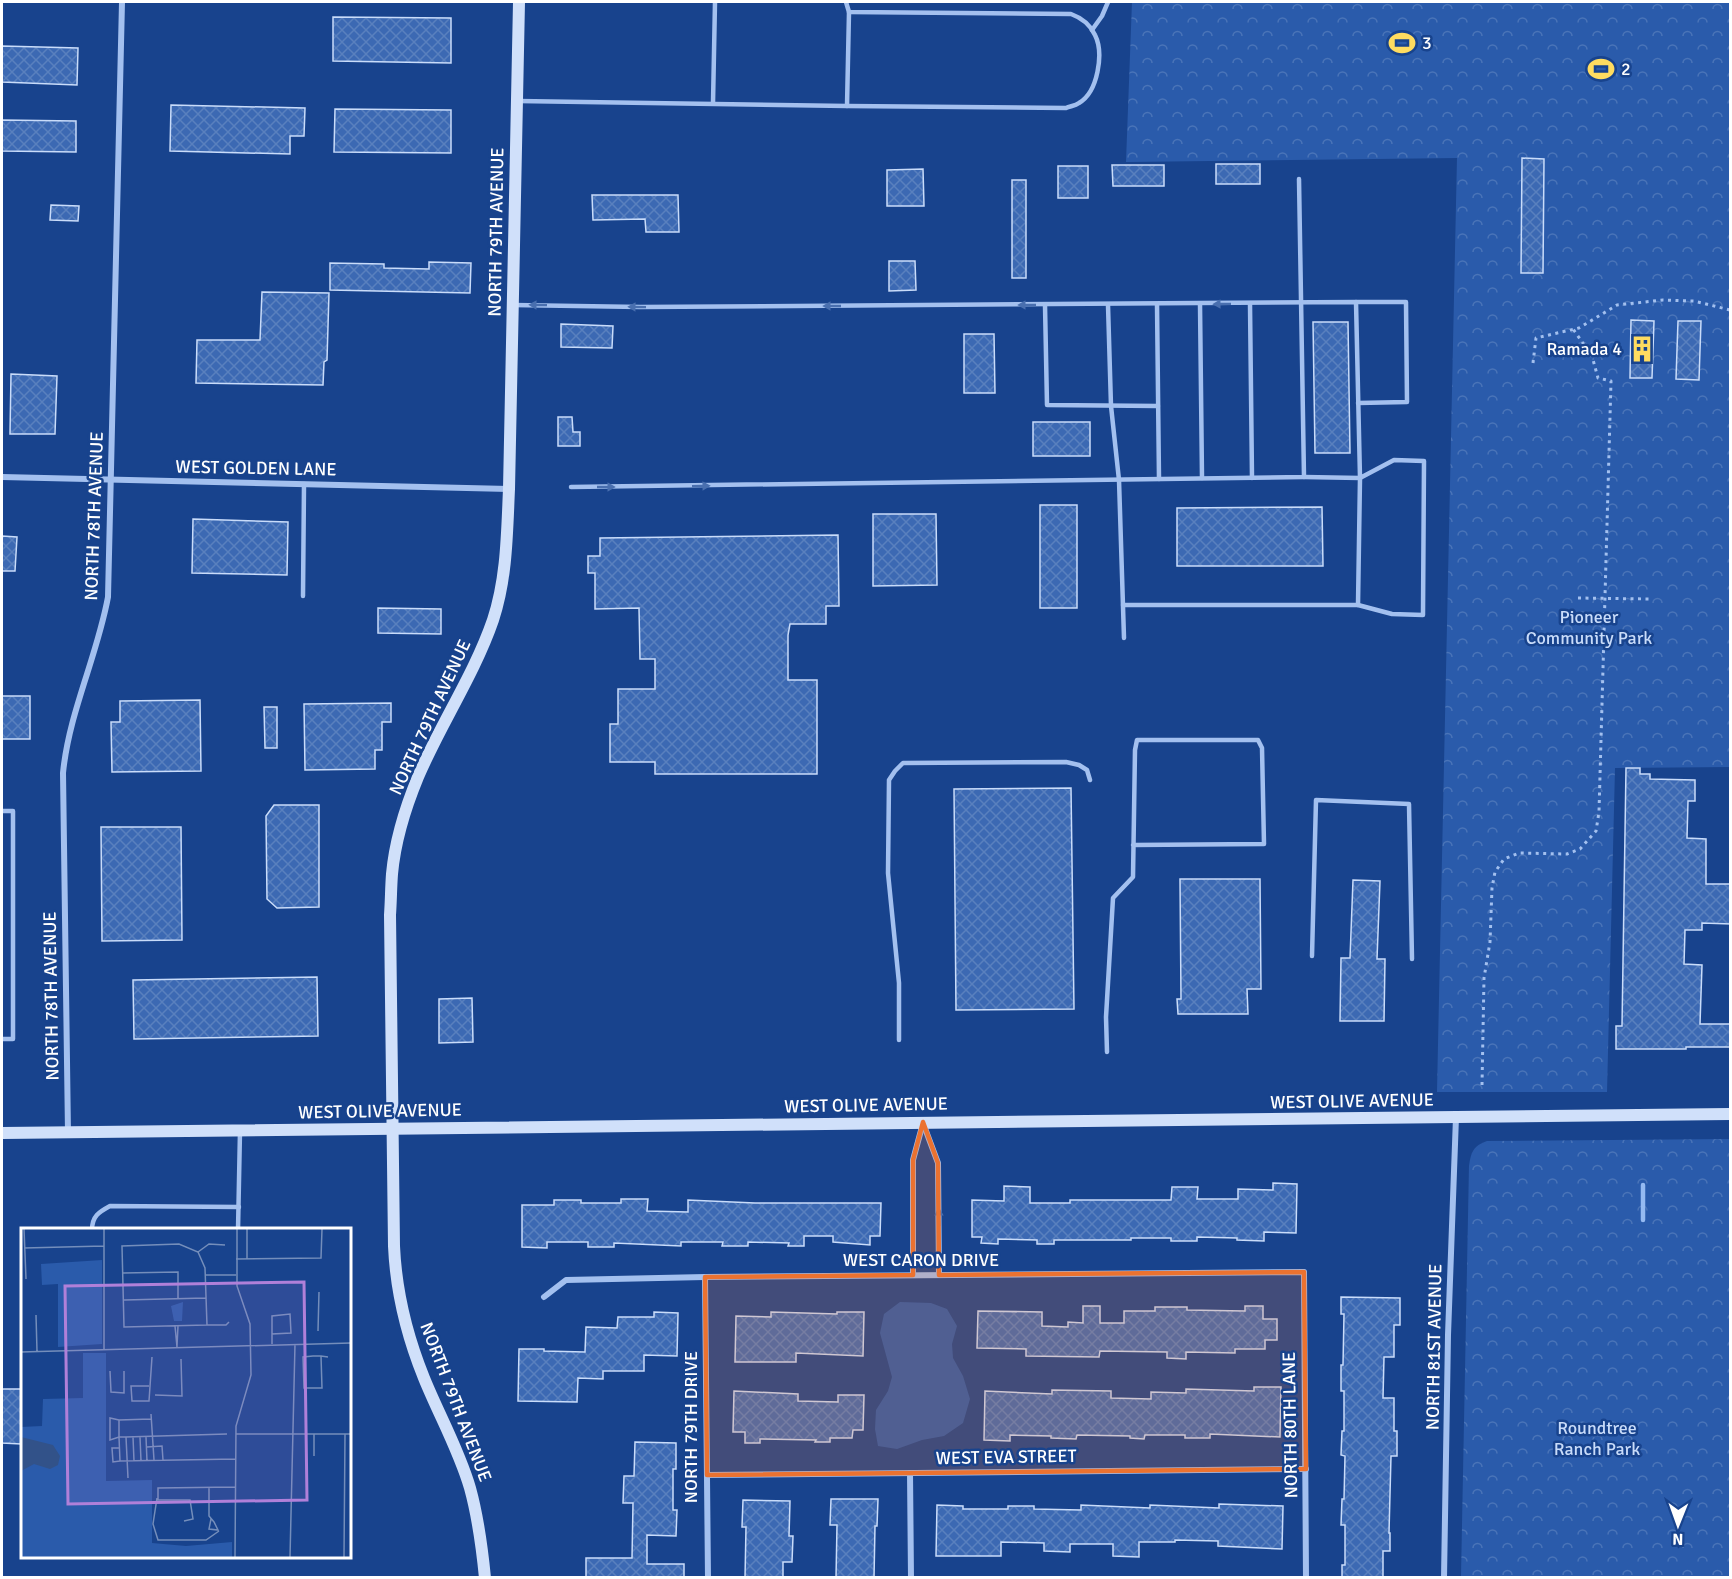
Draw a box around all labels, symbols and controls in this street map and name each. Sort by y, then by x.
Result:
sports icon: 3 [1387,28,1417,58]
place label: 3 [1422,32,1432,54]
sports icon: 2 [1586,54,1616,84]
place label: 2 [1621,58,1631,80]
street label: NORTH 79TH AVENUE [484,147,508,317]
one-way arrow [1212,299,1231,309]
one-way arrow [528,300,547,310]
one-way arrow [1017,300,1036,310]
one-way arrow [822,301,841,311]
one-way arrow [627,302,646,312]
building icon: Ramada 4 [1627,334,1657,364]
place label: Ramada 4 [1546,338,1622,360]
street label: NORTH 78TH AVENUE [80,431,108,601]
street label: WEST GOLDEN LANE [175,456,337,480]
one-way arrow [691,481,710,491]
one-way arrow [597,482,616,492]
park label: Pioneer Community Park [1526,606,1652,649]
street label: NORTH 79TH AVENUE [384,636,476,798]
street label: NORTH 78TH AVENUE [39,911,63,1081]
street label: WEST OLIVE AVENUE [1270,1089,1434,1113]
street label: WEST OLIVE AVENUE [784,1093,948,1117]
street label: WEST OLIVE AVENUE [298,1099,462,1123]
one-way arrow [934,1207,943,1226]
inset map [21,1228,351,1558]
street label: WEST CARON DRIVE [843,1249,999,1271]
street label: NORTH 81ST AVENUE [1422,1264,1446,1430]
street label: NORTH 79TH AVENUE [415,1319,497,1485]
street label: NORTH 79TH DRIVE [680,1351,702,1503]
street label: NORTH 80TH LANE [1278,1351,1302,1499]
park label: Roundtree Ranch Park [1554,1417,1640,1460]
street label: WEST EVA STREET [935,1445,1077,1469]
north arrow [1648,1495,1708,1555]
text: N [1672,1529,1683,1549]

